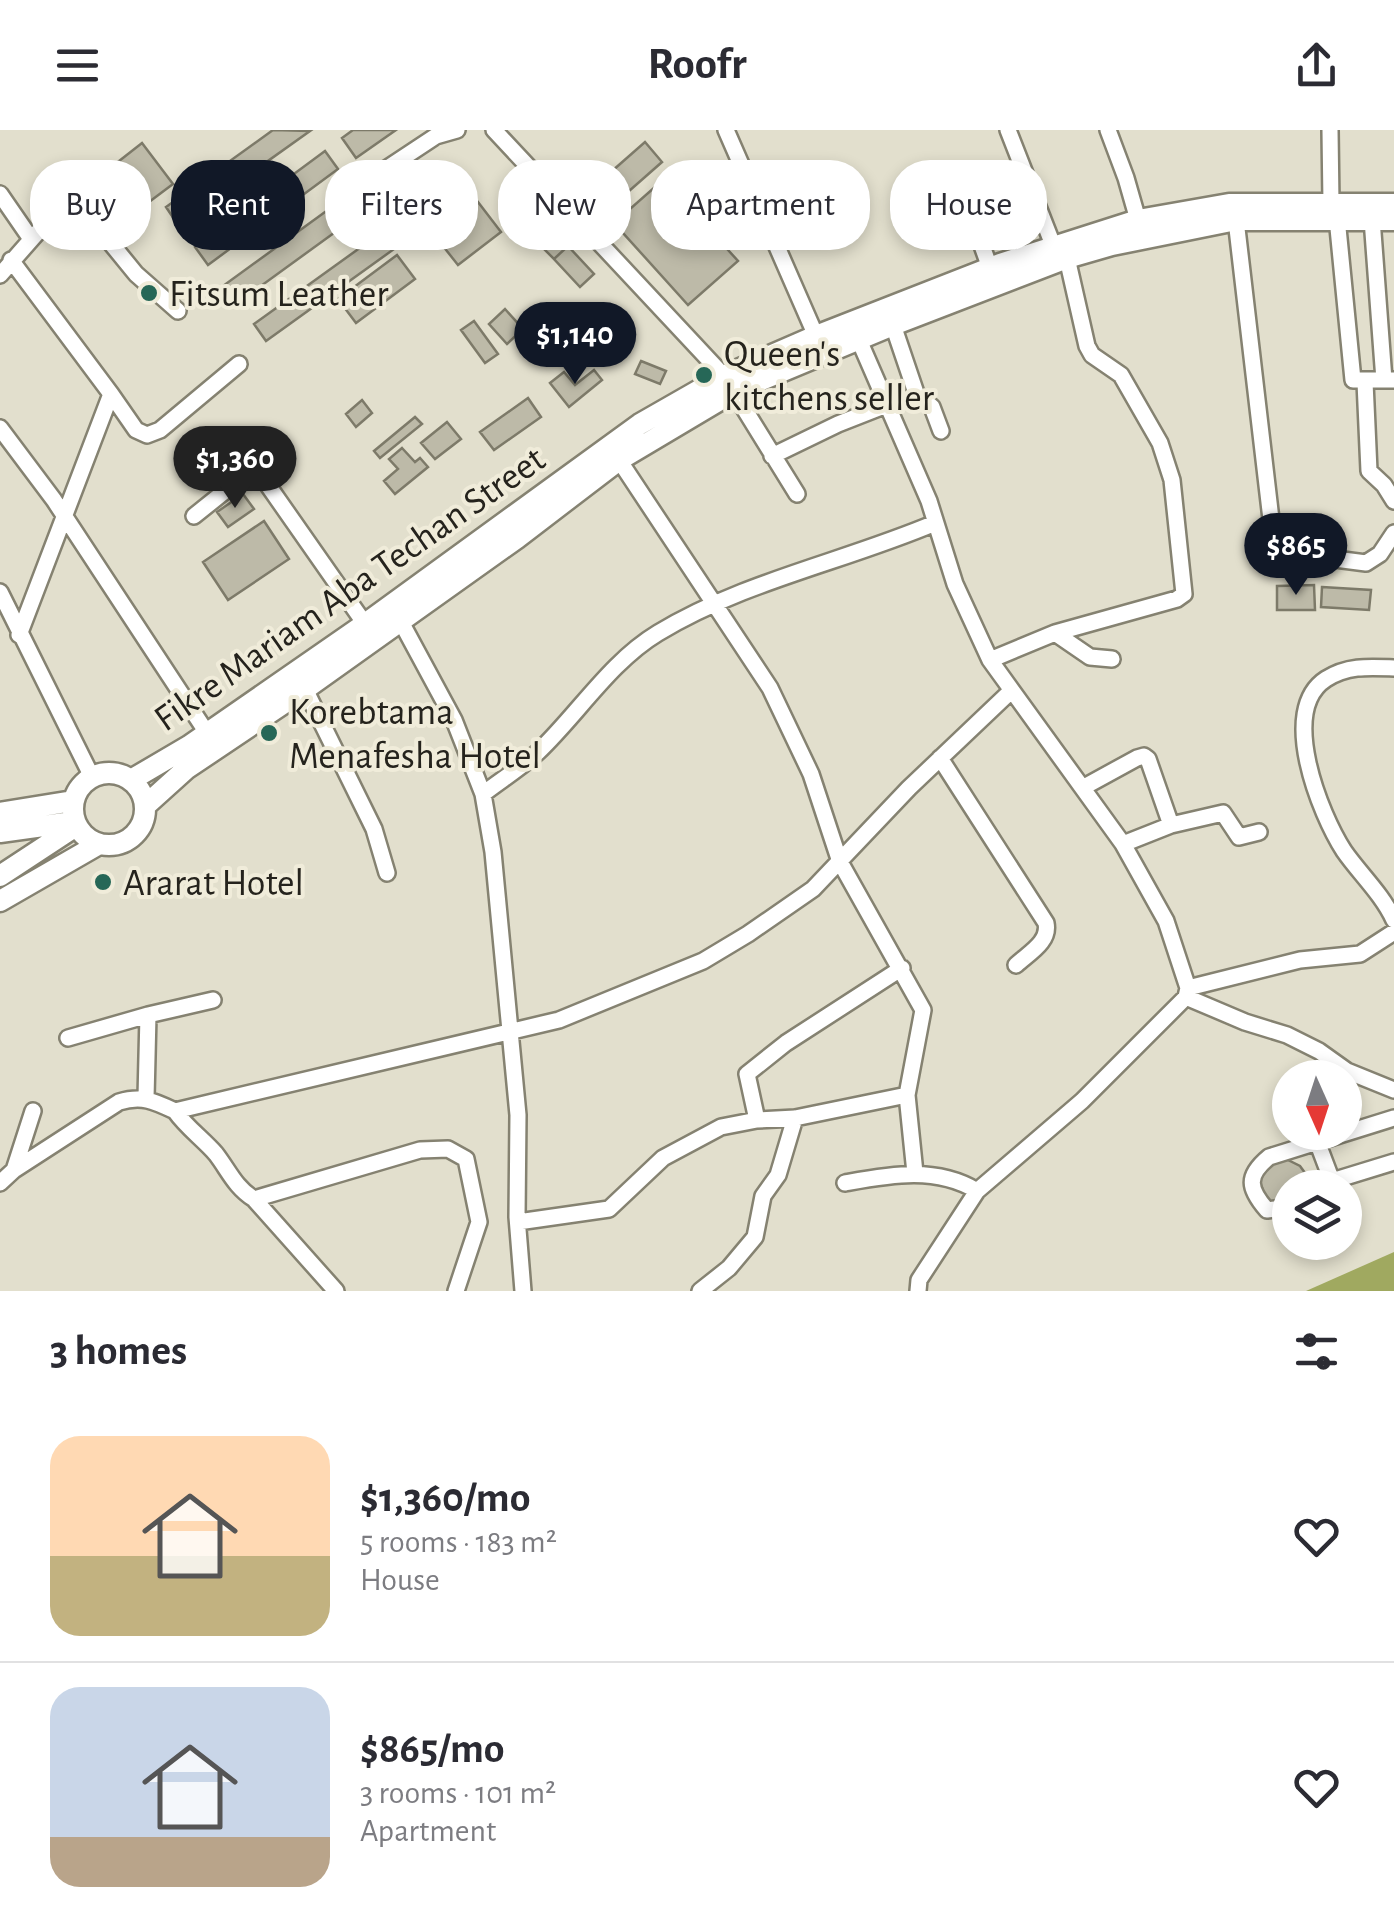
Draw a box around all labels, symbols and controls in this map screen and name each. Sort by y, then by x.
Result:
icon: menu [50,38,105,93]
icon: share [1289,38,1344,93]
text: Roofr [647,42,747,87]
chip: Buy [30,160,151,250]
chip: Rent [171,160,305,250]
chip: Filters [325,160,478,250]
chip: New [498,160,631,250]
chip: Apartment [651,160,870,250]
chip: House [890,160,1047,250]
place label: Fitsum Leather [169,276,389,314]
marker: Fitsum Leather [138,282,160,304]
pin: $1,140 [494,302,656,387]
text: $1,140 [536,318,614,350]
place label: Queen's kitchens seller [724,336,935,418]
marker: Queen's kitchens seller [693,364,715,386]
pin: $1,360 [154,426,316,511]
street label: Fikre Mariam Aba Techan Street [148,440,552,739]
text: $1,360 [195,442,275,474]
pin: $865 [1237,513,1355,598]
text: $865 [1266,529,1326,561]
place label: Korebtama Menafesha Hotel [289,694,541,776]
marker: Korebtama Menafesha Hotel [258,722,280,744]
place label: Ararat Hotel [123,865,304,903]
marker: Ararat Hotel [92,871,114,893]
north arrow [1272,1060,1362,1150]
map controls [1272,1060,1362,1260]
button: layers [1272,1170,1362,1260]
icon: filters [1289,1324,1344,1379]
text: 3 homes [50,1330,187,1372]
icon: home [130,1476,250,1596]
text: $1,360/mo [360,1477,530,1519]
icon: heart [1289,1509,1344,1564]
text: 5 rooms · 183 m² [360,1526,557,1558]
text: House [360,1564,440,1596]
icon: home [130,1727,250,1847]
text: $865/mo [360,1728,505,1770]
icon: heart [1289,1760,1344,1815]
text: 3 rooms · 101 m² [360,1777,556,1809]
text: Apartment [360,1815,496,1847]

